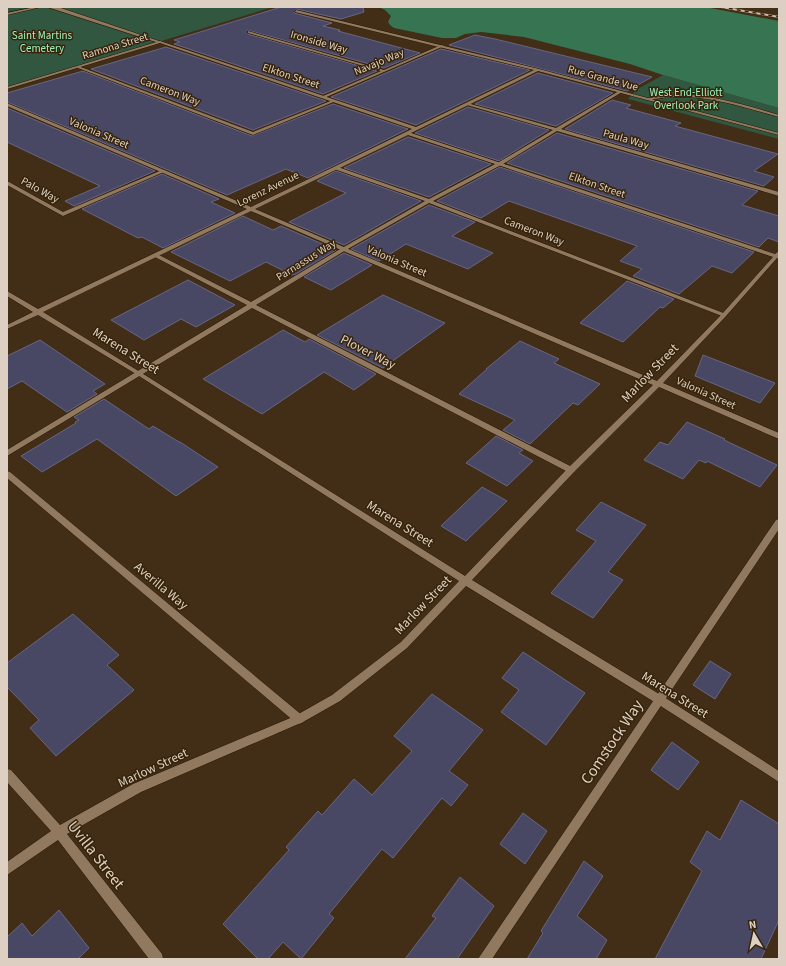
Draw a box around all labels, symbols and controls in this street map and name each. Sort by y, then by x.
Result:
street label: Ironside Way [289,27,349,57]
park label: Saint Martins Cemetery [12,28,73,56]
street label: Ramona Street [80,29,150,63]
street label: Navajo Way [352,45,406,79]
street label: Elkton Street [261,60,322,92]
street label: Rue Grande Vue [566,61,640,95]
street label: Cameron Way [138,73,202,109]
park label: West End-Elliott Overlook Park [650,85,723,113]
street label: Valonia Street [67,114,132,152]
street label: Paula Way [601,125,651,153]
street label: Lorenz Avenue [235,167,302,210]
street label: Elkton Street [567,168,628,202]
street label: Palo Way [18,173,62,207]
street label: Cameron Way [502,213,566,249]
street label: Parnassus Way [273,236,339,284]
street label: Valonia Street [365,242,430,280]
street label: Marena Street [89,323,163,379]
street label: Plover Way [337,330,399,374]
street label: Marlow Street [617,339,683,406]
street label: Valonia Street [674,373,738,413]
street label: Marena Street [363,496,437,552]
street label: Averilla Way [130,558,192,614]
street label: Marlow Street [390,571,456,638]
street label: Marena Street [638,667,712,723]
street label: Comstock Way [576,695,649,789]
street label: Marlow Street [115,744,191,792]
street label: Uvilla Street [62,816,130,894]
north arrow [734,914,774,954]
text: N [748,917,757,933]

